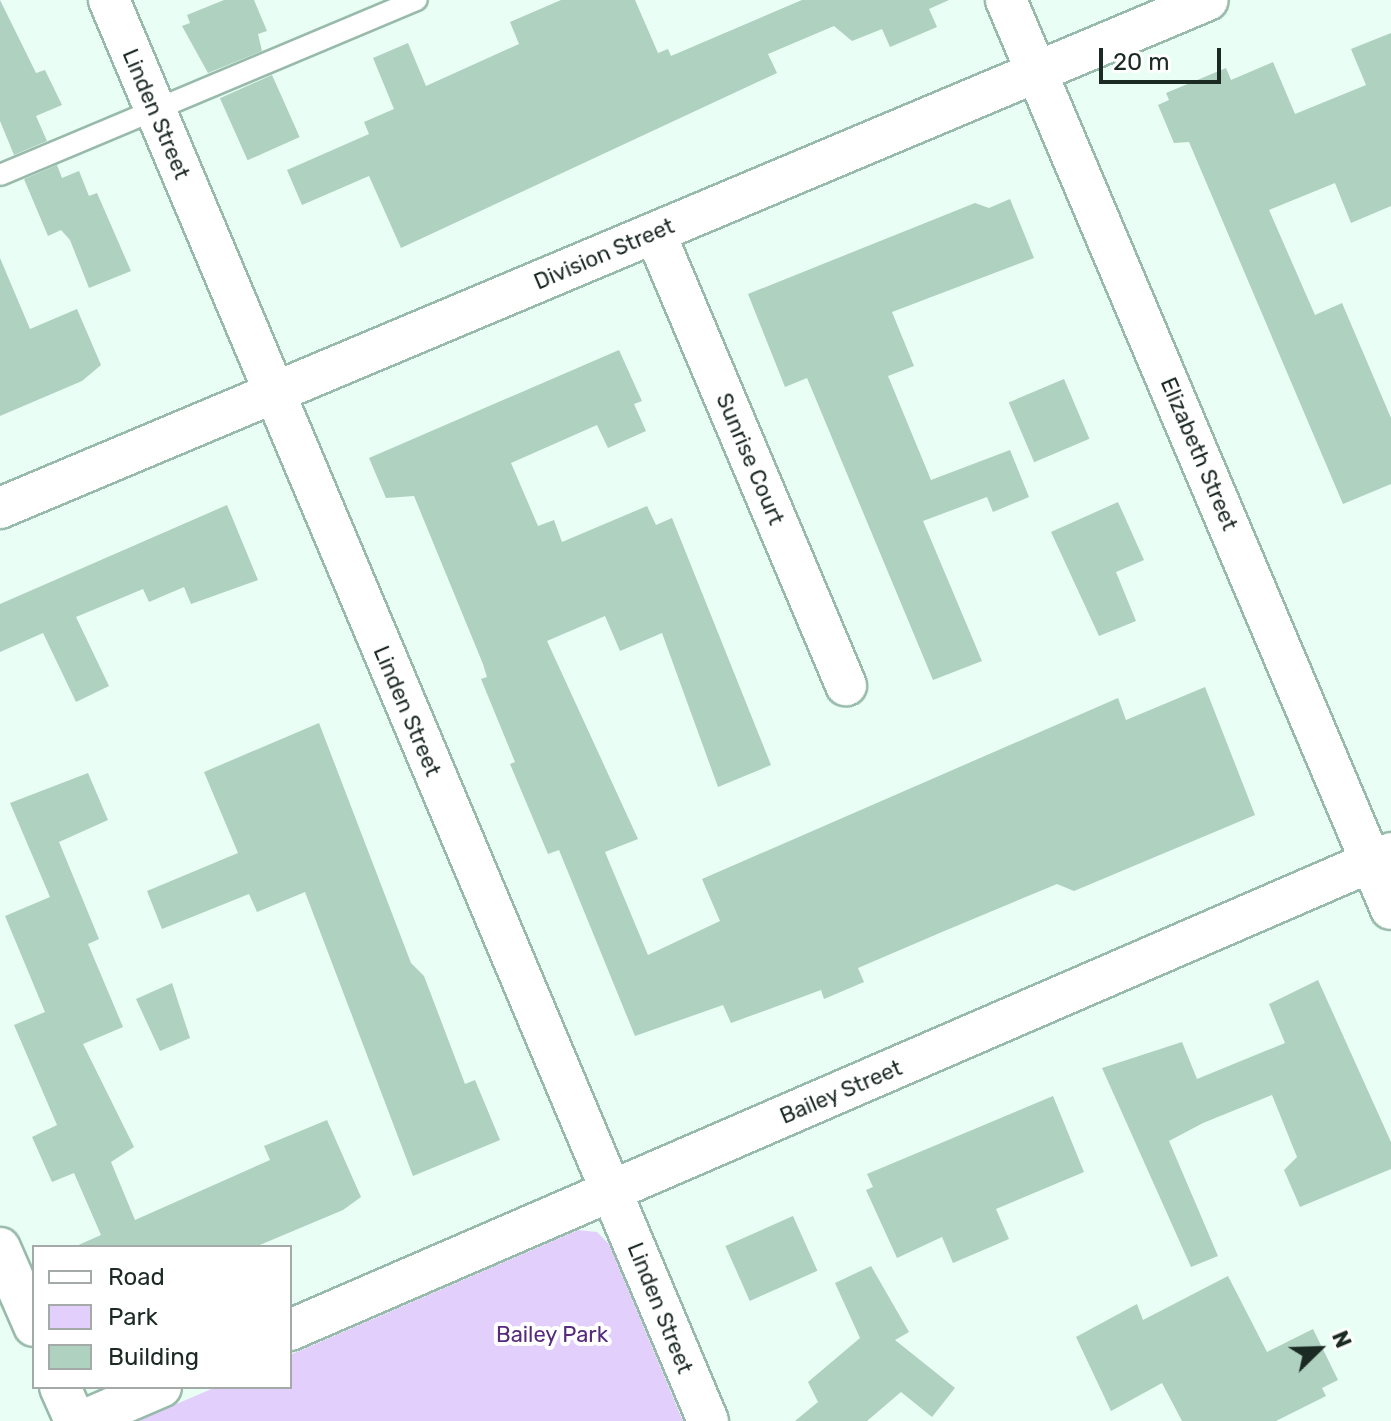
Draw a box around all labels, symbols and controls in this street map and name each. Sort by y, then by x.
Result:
scale bar [1103,32,1225,82]
street label: Linden Street [117,45,195,183]
text: 20 m [1113,48,1170,76]
street label: Division Street [530,213,678,295]
street label: Elizabeth Street [1155,374,1243,534]
street label: Sunrise Court [710,389,790,529]
street label: Linden Street [368,642,446,780]
street label: Bailey Street [776,1054,906,1130]
street label: Linden Street [622,1239,698,1377]
legend [32,1245,292,1389]
text: Road [108,1263,165,1291]
text: Park [108,1303,158,1331]
north arrow [1279,1309,1359,1389]
park label: Bailey Park [496,1322,608,1348]
text: N [1326,1327,1357,1352]
text: Building [108,1343,199,1371]

